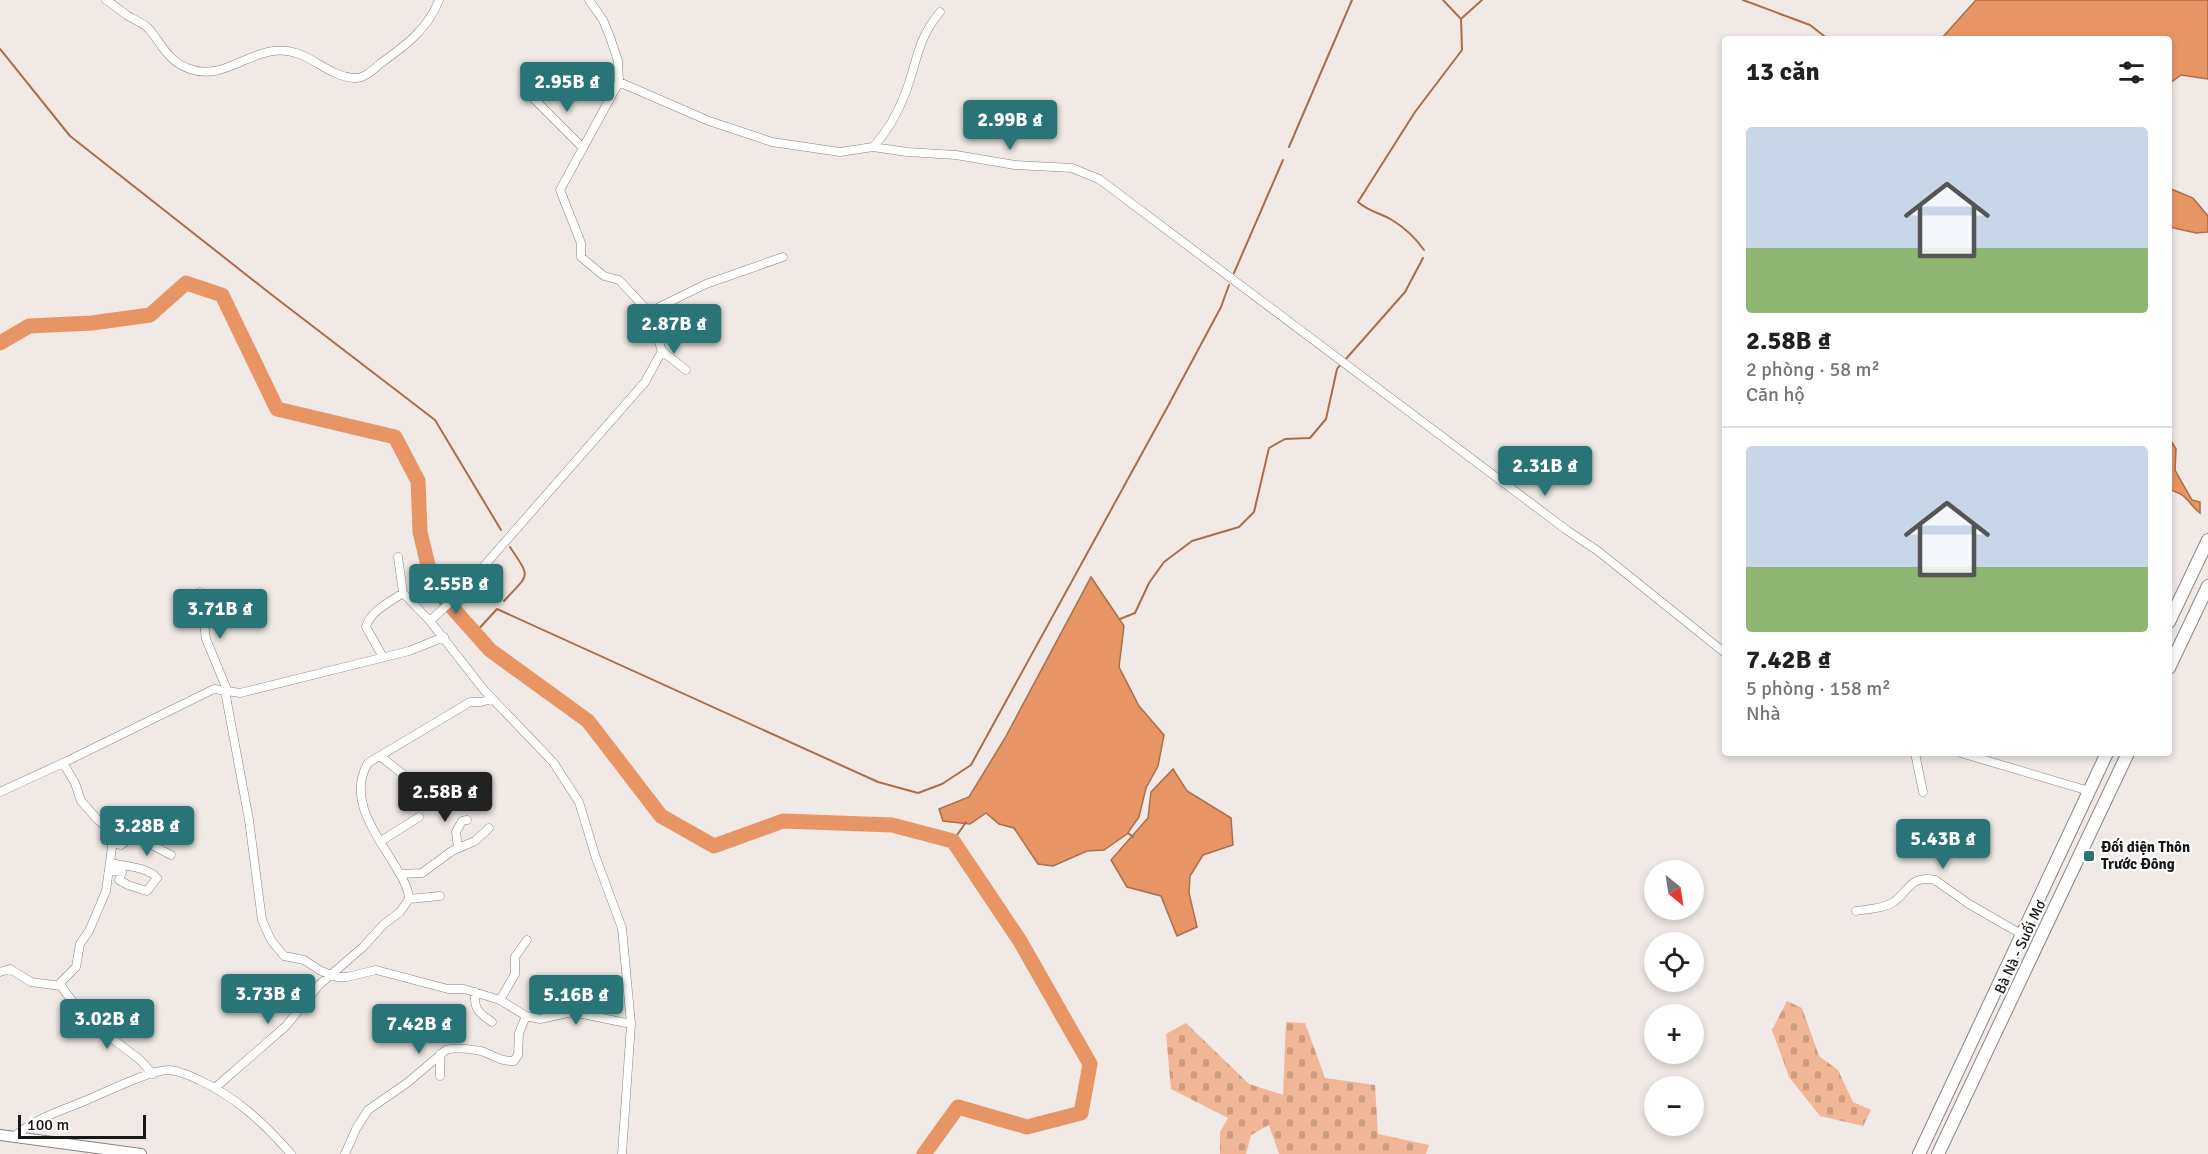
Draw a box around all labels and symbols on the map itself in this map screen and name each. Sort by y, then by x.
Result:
pin: 2.95B ₫ [512,62,622,113]
pin: 2.99B ₫ [955,100,1065,151]
pin: 2.87B ₫ [619,304,729,355]
pin: 2.31B ₫ [1490,446,1600,497]
pin: 2.55B ₫ [401,564,511,615]
pin: 3.71B ₫ [165,589,275,640]
pin: 2.58B ₫ [390,772,500,823]
pin: 3.28B ₫ [92,806,202,857]
pin: 5.43B ₫ [1888,819,1998,870]
place label: Đối diện Thôn Trước Đông [2101,837,2190,873]
marker: Đối diện Thôn Trước Đông [2082,849,2096,863]
north arrow [1644,860,1704,920]
street label: Bà Nà - Suối Mơ [1990,897,2050,997]
pin: 3.73B ₫ [213,974,323,1025]
pin: 5.16B ₫ [521,975,631,1026]
pin: 3.02B ₫ [52,999,162,1050]
pin: 7.42B ₫ [364,1004,474,1055]
scale bar [18,1112,146,1140]

